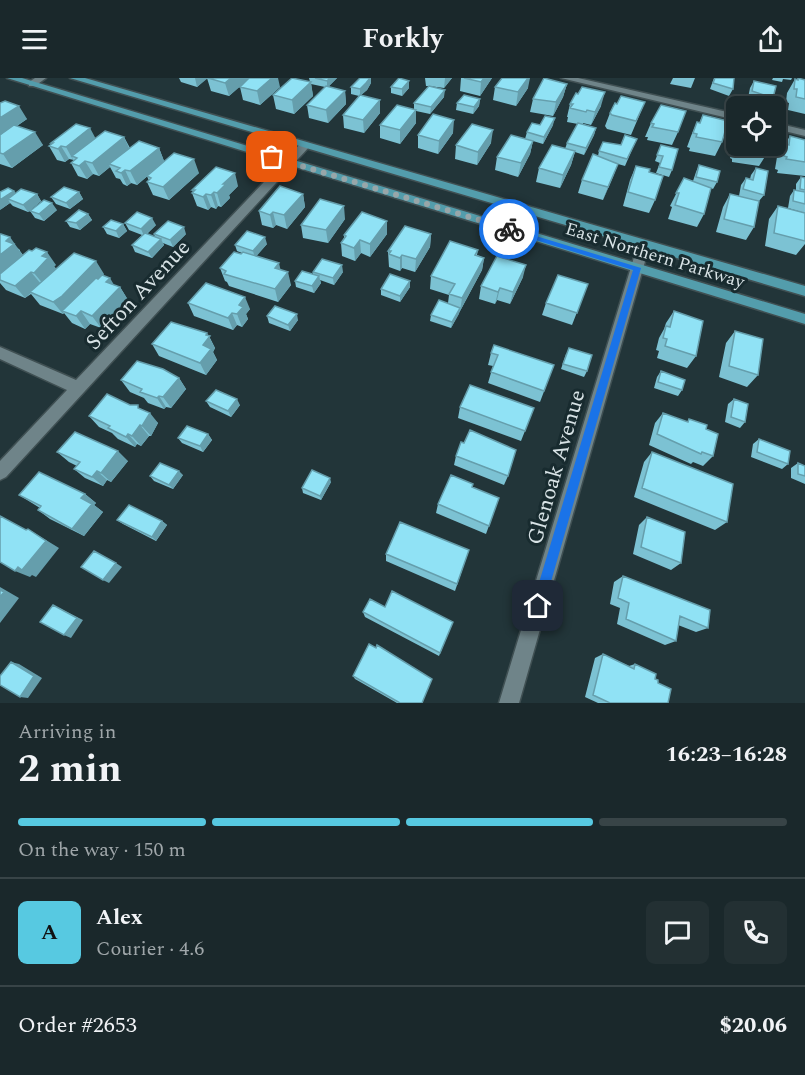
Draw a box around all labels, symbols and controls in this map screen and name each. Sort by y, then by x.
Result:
text: Forkly [362,18,443,60]
icon: menu [18,23,51,56]
icon: share [754,23,787,56]
map controls [726,96,786,156]
button: locate [726,96,786,156]
pin [246,131,297,182]
icon: bag [255,140,288,173]
courier [479,199,539,259]
icon: bike [493,213,526,246]
street label: East Northern Parkway [562,215,749,296]
street label: Sefton Avenue [78,232,198,358]
street label: Glenoak Avenue [519,386,594,549]
pin [512,580,563,631]
icon: home [521,589,554,622]
text: Arriving in [18,717,116,747]
text: 16:23–16:28 [665,738,787,771]
text: 2 min [18,740,122,799]
text: On the way · 150 m [18,835,186,865]
text: Alex [96,901,143,934]
button: chat [646,901,709,964]
button: phone [724,901,787,964]
text: A [41,916,58,949]
text: Courier · 4.6 [96,934,204,964]
text: Order #2653 [18,1009,137,1042]
text: $20.06 [719,1009,787,1042]

